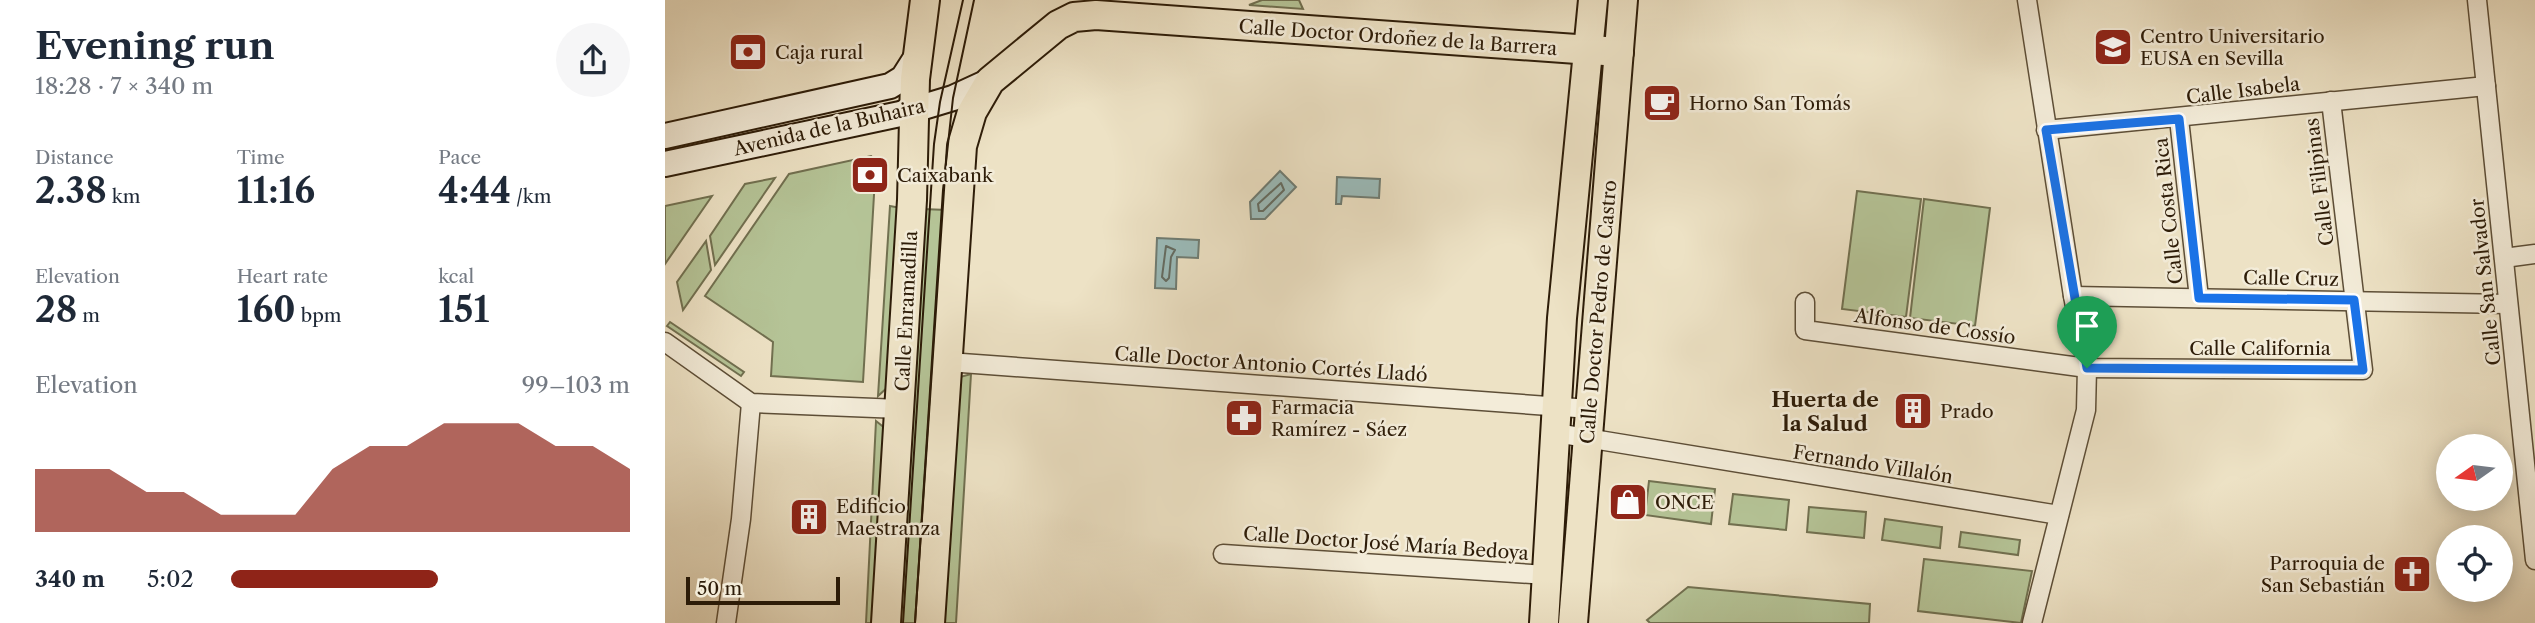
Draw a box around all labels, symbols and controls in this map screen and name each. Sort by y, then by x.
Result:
street label: Calle Doctor Ordoñez de la Barrera [1238,15,1558,60]
text: Evening run [35,22,275,69]
button: share [556,23,630,97]
place label: Centro Universitario EUSA en Sevilla [2140,25,2325,70]
school or university icon: Centro Universitario EUSA en Sevilla [2092,26,2134,68]
bank icon: Caja rural [727,31,769,73]
place label: Caja rural [775,41,864,64]
text: 18:28 · 7 × 340 m [35,72,213,100]
street label: Calle Isabela [2185,72,2301,109]
cafe icon: Horno San Tomás [1641,82,1683,124]
place label: Horno San Tomás [1689,92,1851,115]
street label: Avenida de la Buhaira [730,94,927,161]
street label: Calle Filipinas [2300,117,2339,247]
street label: Calle Costa Rica [2149,136,2188,285]
text: Distance [35,146,114,169]
text: Time [237,146,285,169]
text: Pace [438,146,481,169]
bank icon: Caixabank [849,154,891,196]
place label: Caixabank [897,164,994,187]
text: 2.38 [35,169,107,212]
text: 11:16 [237,169,315,212]
text: 4:44 [438,169,511,212]
street label: Calle Doctor Pedro de Castro [1576,179,1621,445]
text: km [107,185,140,208]
text: /km [511,185,552,208]
street label: Calle San Salvador [2465,197,2506,367]
street label: Calle Enramadilla [891,230,922,392]
text: Elevation [35,265,120,288]
text: Heart rate [237,265,328,288]
text: kcal [438,265,474,288]
street label: Calle Cruz [2243,266,2339,291]
text: 28 [35,288,77,331]
text: 160 [237,288,296,331]
text: 151 [438,288,489,331]
pin [2057,296,2117,368]
text: m [77,304,100,327]
text: bpm [296,304,342,327]
street label: Alfonso de Cossío [1852,304,2017,349]
icon: arrive [2068,307,2106,345]
street label: Calle California [2189,337,2331,360]
street label: Calle Doctor Antonio Cortés Lladó [1114,342,1428,387]
text: Elevation [35,371,138,399]
text: 99–103 m [522,371,630,399]
district label: Huerta de la Salud [1771,387,1879,436]
building icon: Prado [1892,390,1934,432]
place label: Farmacia Ramírez - Sáez [1271,396,1407,441]
pharmacy icon: Farmacia Ramírez - Sáez [1223,397,1265,439]
place label: Prado [1940,400,1994,423]
north arrow [2436,434,2513,511]
map controls [2436,434,2513,602]
street label: Fernando Villalón [1791,440,1955,489]
shop icon: ONCE [1607,481,1649,523]
place label: ONCE [1655,491,1714,514]
place label: Edificio Maestranza [836,495,940,540]
building icon: Edificio Maestranza [788,496,830,538]
street label: Calle Doctor José María Bedoya [1242,522,1530,565]
button: locate [2436,525,2513,602]
place label: Parroquia de San Sebastián [2261,552,2385,597]
church icon: Parroquia de San Sebastián [2391,553,2433,595]
text: 340 m [35,565,105,593]
text: 5:02 [147,565,194,593]
scale bar [686,574,840,606]
text: 50 m [697,577,742,600]

